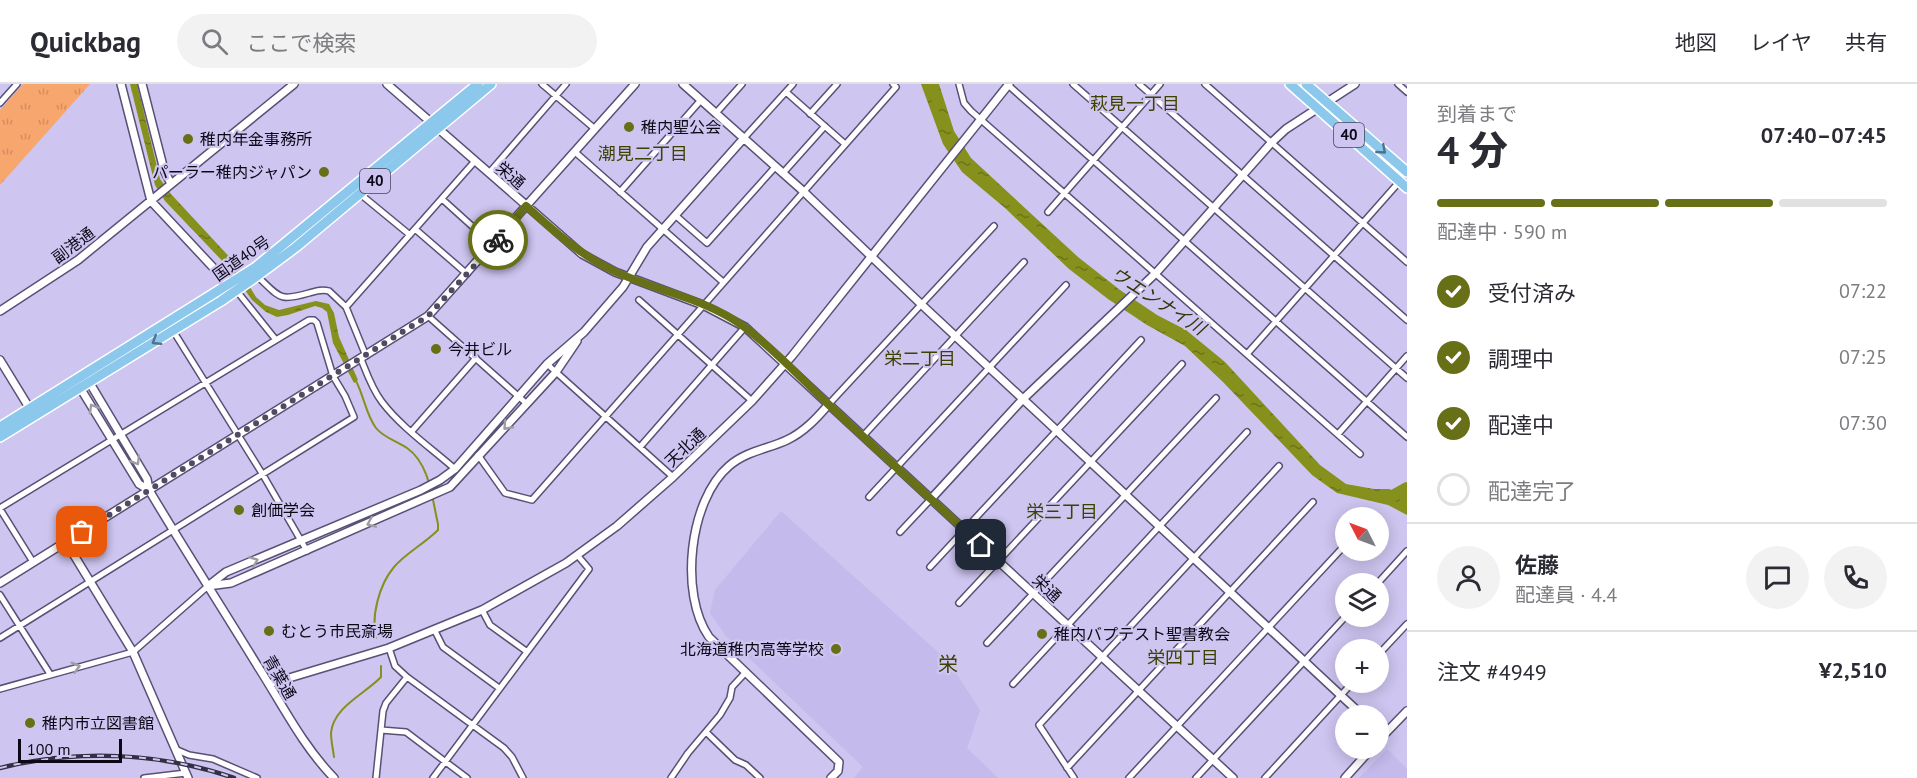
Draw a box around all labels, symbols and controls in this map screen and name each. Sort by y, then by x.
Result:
search box [177,14,597,68]
text: Quickbag [30,23,141,60]
icon: search [198,25,231,58]
text: ここで検索 [246,29,356,57]
text: 地図 [1675,29,1717,56]
text: レイヤ [1750,29,1812,56]
text: 共有 [1845,29,1887,56]
district label: 萩見一丁目 [1090,92,1180,115]
text: 到着まで [1437,101,1517,127]
place label: 稚内聖公会 [641,117,721,137]
marker: 稚内聖公会 [622,120,636,134]
text: 07:40–07:45 [1761,121,1887,149]
road number: 40 [1334,123,1364,147]
text: 4 分 [1437,124,1508,175]
place label: 稚内年金事務所 [200,129,312,149]
marker: 稚内年金事務所 [181,132,195,146]
district label: 潮見二丁目 [598,142,688,165]
one-way arrow [1375,143,1386,154]
street label: 栄通 [492,157,530,193]
place label: パーラー稚内ジャパン [152,162,312,182]
marker: パーラー稚内ジャパン [317,165,331,179]
road number: 40 [360,169,390,193]
courier [468,210,528,270]
text: 配達中 · 590 m [1437,219,1567,245]
street label: 副港通 [48,223,98,267]
icon: bike [482,224,515,257]
street label: 国道40号 [208,231,274,285]
water label: ウエンナイ川 [1107,262,1212,341]
icon: check [1437,275,1470,308]
text: 07:22 [1839,278,1887,304]
text: 受付済み [1488,279,1576,307]
one-way arrow [152,334,163,345]
place label: 今井ビル [448,339,512,359]
icon: check [1437,341,1470,374]
marker: 今井ビル [429,342,443,356]
text: 07:25 [1839,344,1887,370]
text: 調理中 [1488,345,1554,373]
district label: 栄二丁目 [884,347,956,370]
one-way arrow [88,404,100,414]
icon: check [1437,407,1470,440]
text: 07:30 [1839,410,1887,436]
text: 配達中 [1488,411,1554,439]
one-way arrow [503,419,514,430]
street label: 天北通 [661,423,709,471]
one-way arrow [128,455,139,466]
text: 配達完了 [1488,477,1576,505]
place label: 創価学会 [251,500,315,520]
district label: 栄三丁目 [1026,500,1098,523]
marker: 創価学会 [232,503,246,517]
pin [56,506,107,557]
north arrow [1335,507,1389,561]
map controls [1335,507,1389,759]
icon: bag [65,515,98,548]
one-way arrow [367,516,378,528]
pin [955,519,1006,570]
icon: home [964,528,997,561]
button: person [1437,546,1500,609]
button: chat [1746,546,1809,609]
button: phone [1824,546,1887,609]
text: 佐藤 [1515,551,1559,579]
one-way arrow [247,556,258,568]
street label: 栄通 [1028,570,1066,606]
button: layers [1335,573,1389,627]
text: 配達員 · 4.4 [1515,582,1617,608]
place label: むとう市民斎場 [281,621,393,641]
marker: むとう市民斎場 [262,624,276,638]
place label: 稚内バプテスト聖書教会 [1054,624,1230,644]
marker: 稚内バプテスト聖書教会 [1035,627,1049,641]
place label: 北海道稚内高等学校 [680,639,824,659]
button: + [1335,639,1389,693]
marker: 北海道稚内高等学校 [829,642,843,656]
district label: 栄四丁目 [1147,646,1219,669]
street label: 青葉通 [259,651,301,703]
district label: 栄 [938,651,958,677]
text: ¥2,510 [1819,656,1887,684]
text: 注文 #4949 [1437,658,1547,686]
one-way arrow [70,662,81,674]
button: − [1335,705,1389,759]
place label: 稚内市立図書館 [42,713,154,733]
marker: 稚内市立図書館 [23,716,37,730]
scale bar [18,736,122,764]
text: 100 m [27,739,70,759]

